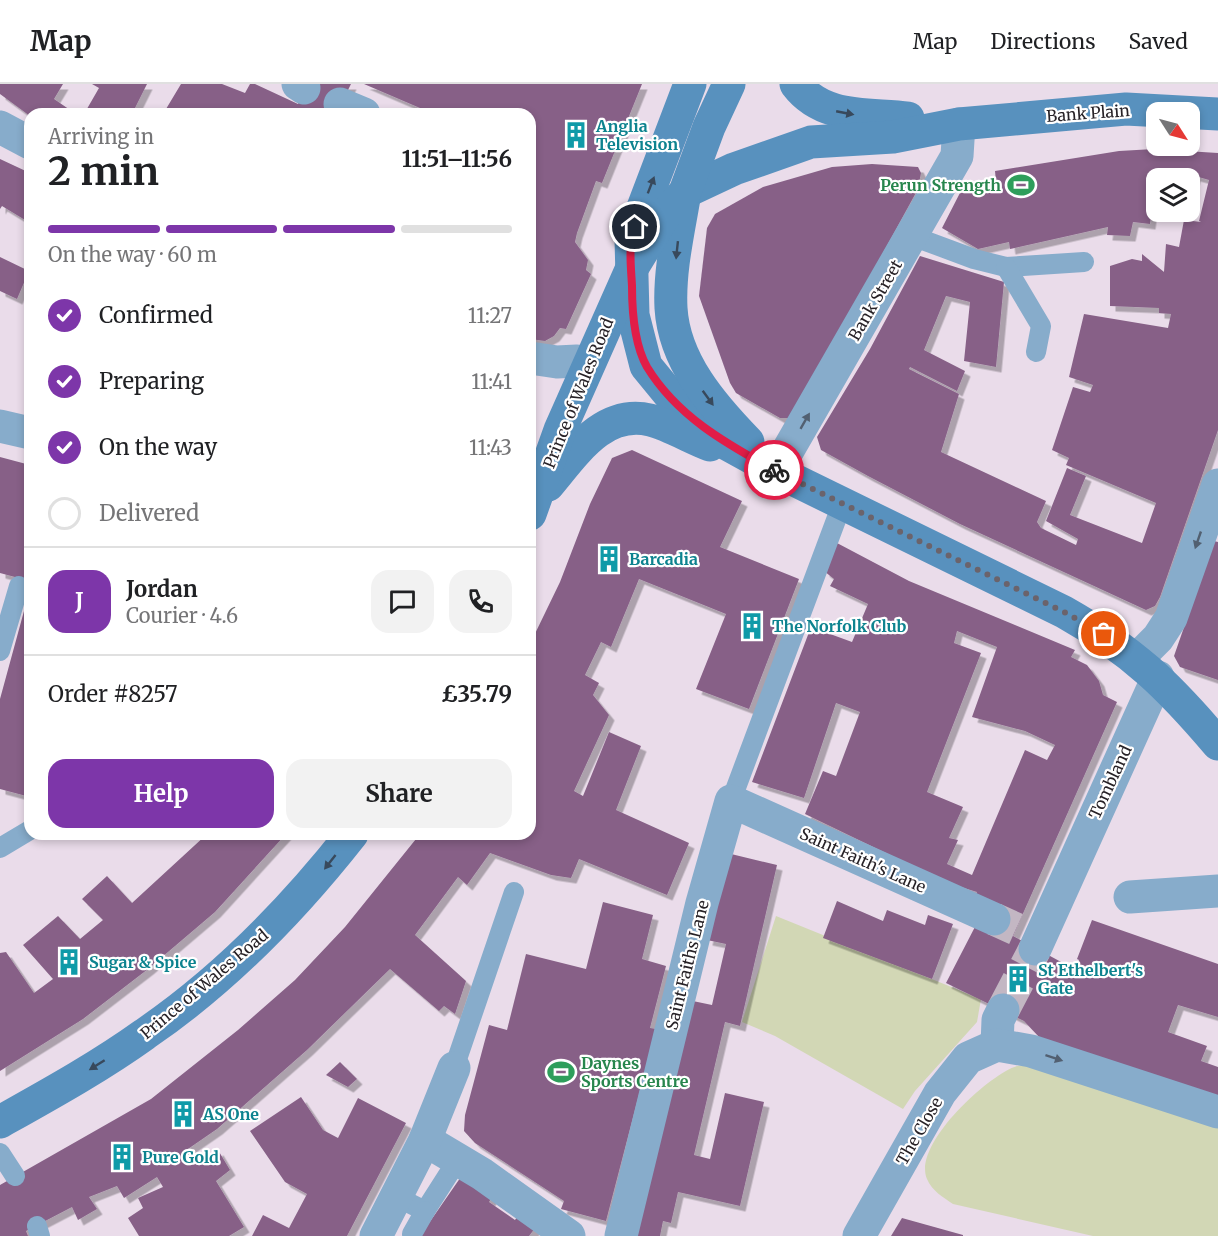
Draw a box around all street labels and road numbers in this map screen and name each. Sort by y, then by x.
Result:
street label: Bank Plain [1046,100,1131,126]
street label: Bank Street [844,255,907,344]
street label: Prince of Wales Road [539,315,617,471]
street label: Tombland [1084,742,1136,822]
street label: Saint Faith's Lane [797,823,929,897]
street label: Saint Faiths Lane [661,898,713,1032]
street label: Prince of Wales Road [136,925,272,1043]
street label: The Close [892,1094,946,1168]

